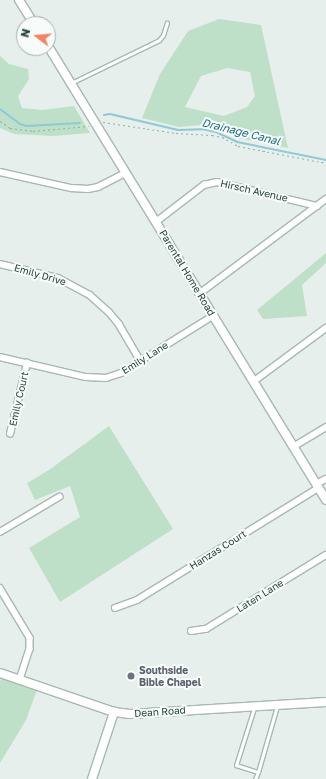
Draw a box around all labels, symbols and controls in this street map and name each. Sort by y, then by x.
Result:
north arrow [16,16,56,56]
text: N [18,27,32,39]
water label: Drainage Canal [201,116,281,148]
street label: Hirsch Avenue [219,177,289,205]
street label: Parental Home Road [157,228,217,318]
street label: Emily Drive [13,262,67,288]
street label: Emily Lane [120,339,170,377]
street label: Emily Court [7,371,31,427]
street label: Hanzas Court [187,528,249,572]
street label: Laten Lane [234,577,286,615]
place label: Southside Bible Chapel [139,664,201,688]
marker: Southside Bible Chapel [126,671,136,681]
street label: Dean Road [134,704,186,720]

